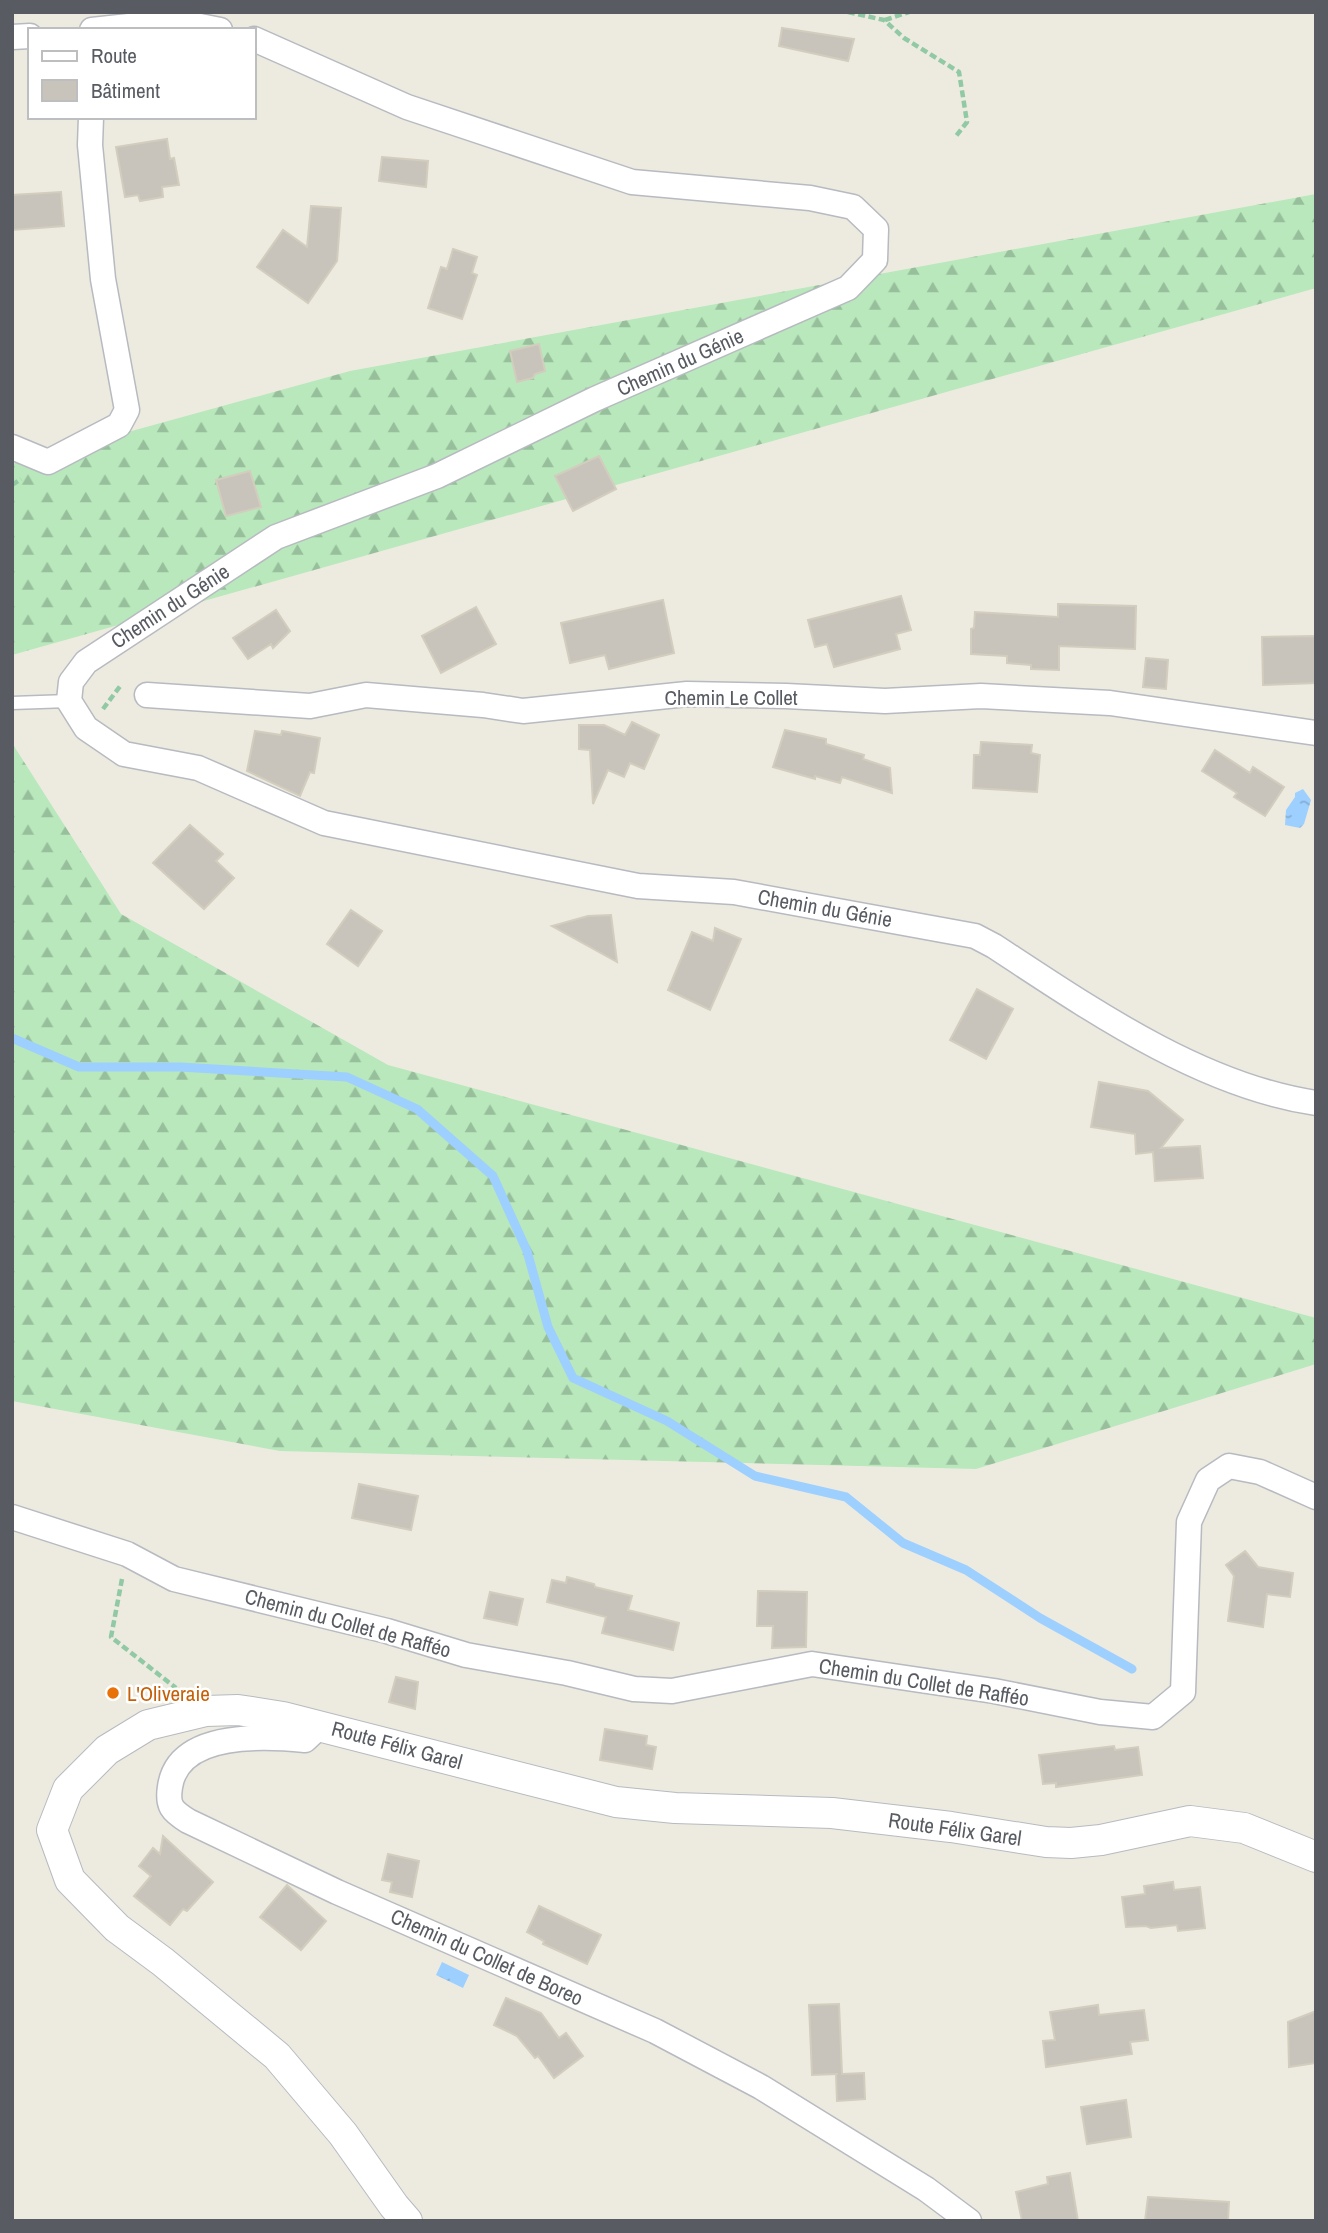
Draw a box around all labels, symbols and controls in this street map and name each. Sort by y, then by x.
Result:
legend [28,28,256,119]
text: Route [91,41,137,70]
text: Bâtiment [91,76,160,105]
street label: Chemin du Génie [612,321,748,403]
street label: Chemin du Génie [105,557,235,655]
street label: Chemin Le Collet [664,683,798,712]
street label: Chemin du Génie [756,882,894,934]
street label: Chemin du Collet de Rafféo [242,1582,454,1664]
street label: Chemin du Collet de Rafféo [817,1651,1031,1713]
place label: L'Oliveraie [127,1679,210,1708]
marker: L'Oliveraie [105,1685,121,1701]
street label: Route Félix Garel [328,1714,466,1776]
street label: Route Félix Garel [887,1805,1023,1853]
street label: Chemin du Collet de Boreo [386,1902,588,2012]

